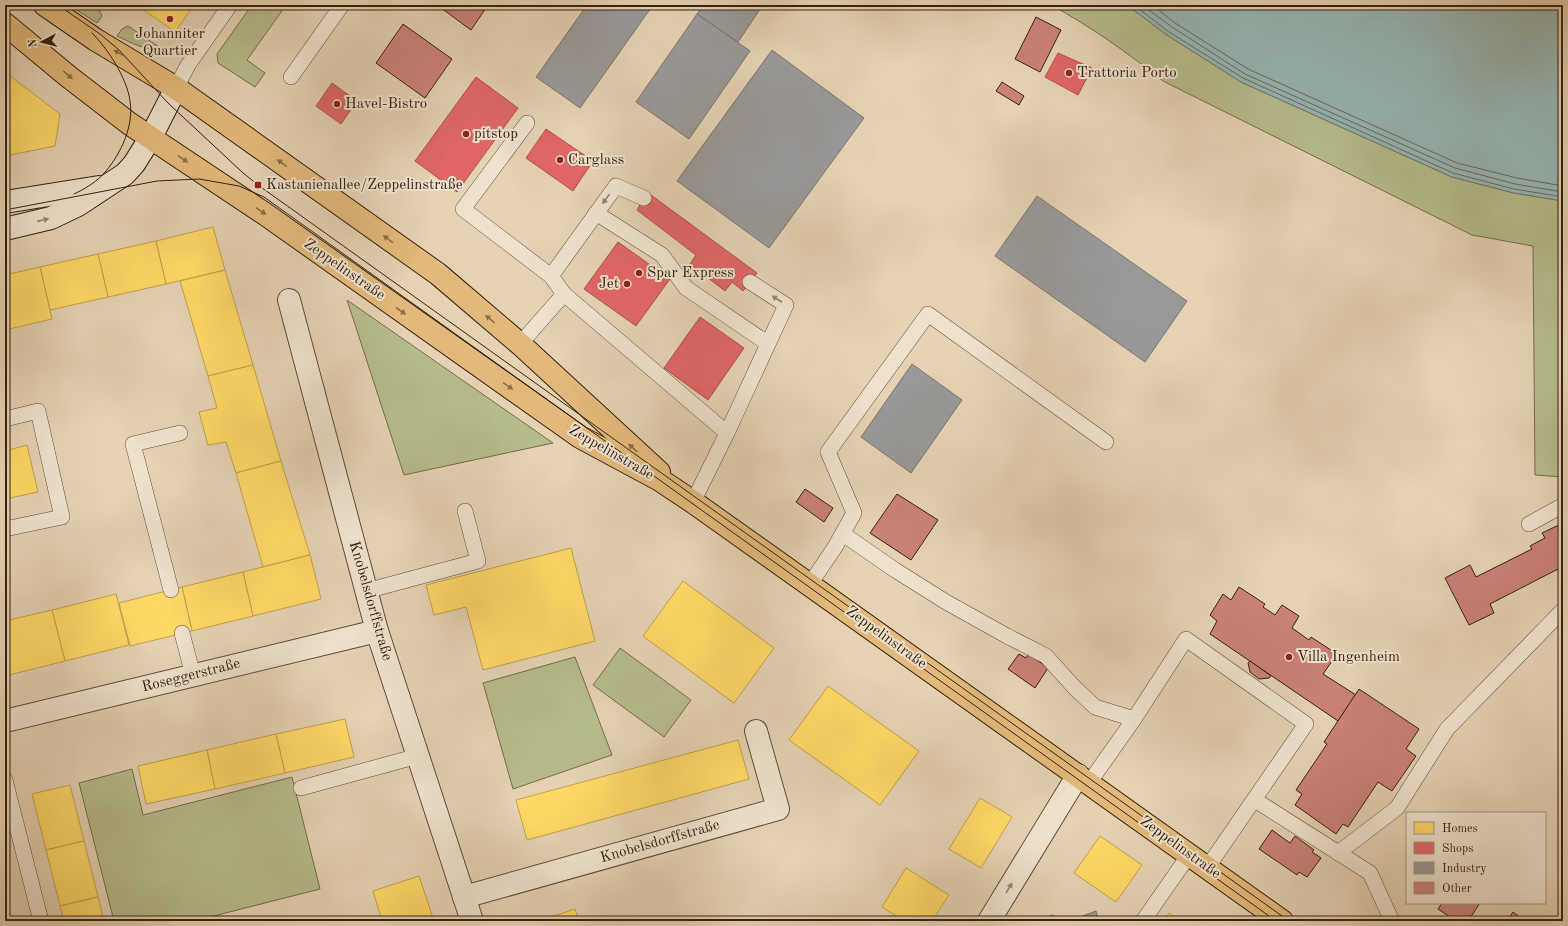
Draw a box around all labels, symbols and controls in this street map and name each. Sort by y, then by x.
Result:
marker: Johanniter Quartier [165,14,175,24]
north arrow [22,22,62,62]
place label: Johanniter Quartier [135,27,205,59]
text: N [28,38,40,48]
one-way arrow [113,49,125,56]
place label: Trattoria Porto [1077,66,1177,81]
marker: Trattoria Porto [1064,68,1074,78]
one-way arrow [62,70,73,79]
place label: Havel-Bistro [345,97,427,112]
marker: Havel-Bistro [332,99,342,109]
place label: pitstop [474,127,518,142]
marker: pitstop [461,129,471,139]
place label: Carglass [568,153,624,168]
one-way arrow [178,155,188,163]
marker: Carglass [555,155,565,165]
one-way arrow [277,159,287,167]
place label: Kastanienallee/Zeppelinstraße [266,178,463,193]
marker: Kastanienallee/Zeppelinstraße [253,180,263,190]
one-way arrow [602,193,611,204]
one-way arrow [256,207,267,215]
one-way arrow [37,217,49,223]
one-way arrow [383,235,393,243]
street label: Zeppelinstraße [301,236,387,304]
place label: Spar Express [647,266,734,281]
marker: Spar Express [634,268,644,278]
place label: Jet [599,277,619,292]
marker: Jet [622,279,632,289]
one-way arrow [772,295,782,303]
one-way arrow [396,307,407,315]
one-way arrow [485,314,496,323]
one-way arrow [502,382,513,390]
street label: Zeppelinstraße [566,423,656,483]
one-way arrow [628,443,638,452]
street label: Knobelsdorffstraße [346,540,394,662]
street label: Zeppelinstraße [843,604,929,672]
place label: Villa Ingenheim [1297,650,1400,665]
marker: Villa Ingenheim [1284,652,1294,662]
street label: Roseggerstraße [140,656,242,695]
legend [1406,812,1546,904]
street label: Zeppelinstraße [1137,814,1223,882]
street label: Knobelsdorffstraße [599,818,721,866]
text: Homes [1442,823,1478,835]
text: Shops [1442,843,1473,855]
text: Industry [1442,863,1487,875]
one-way arrow [1005,883,1013,893]
text: Other [1442,883,1472,895]

